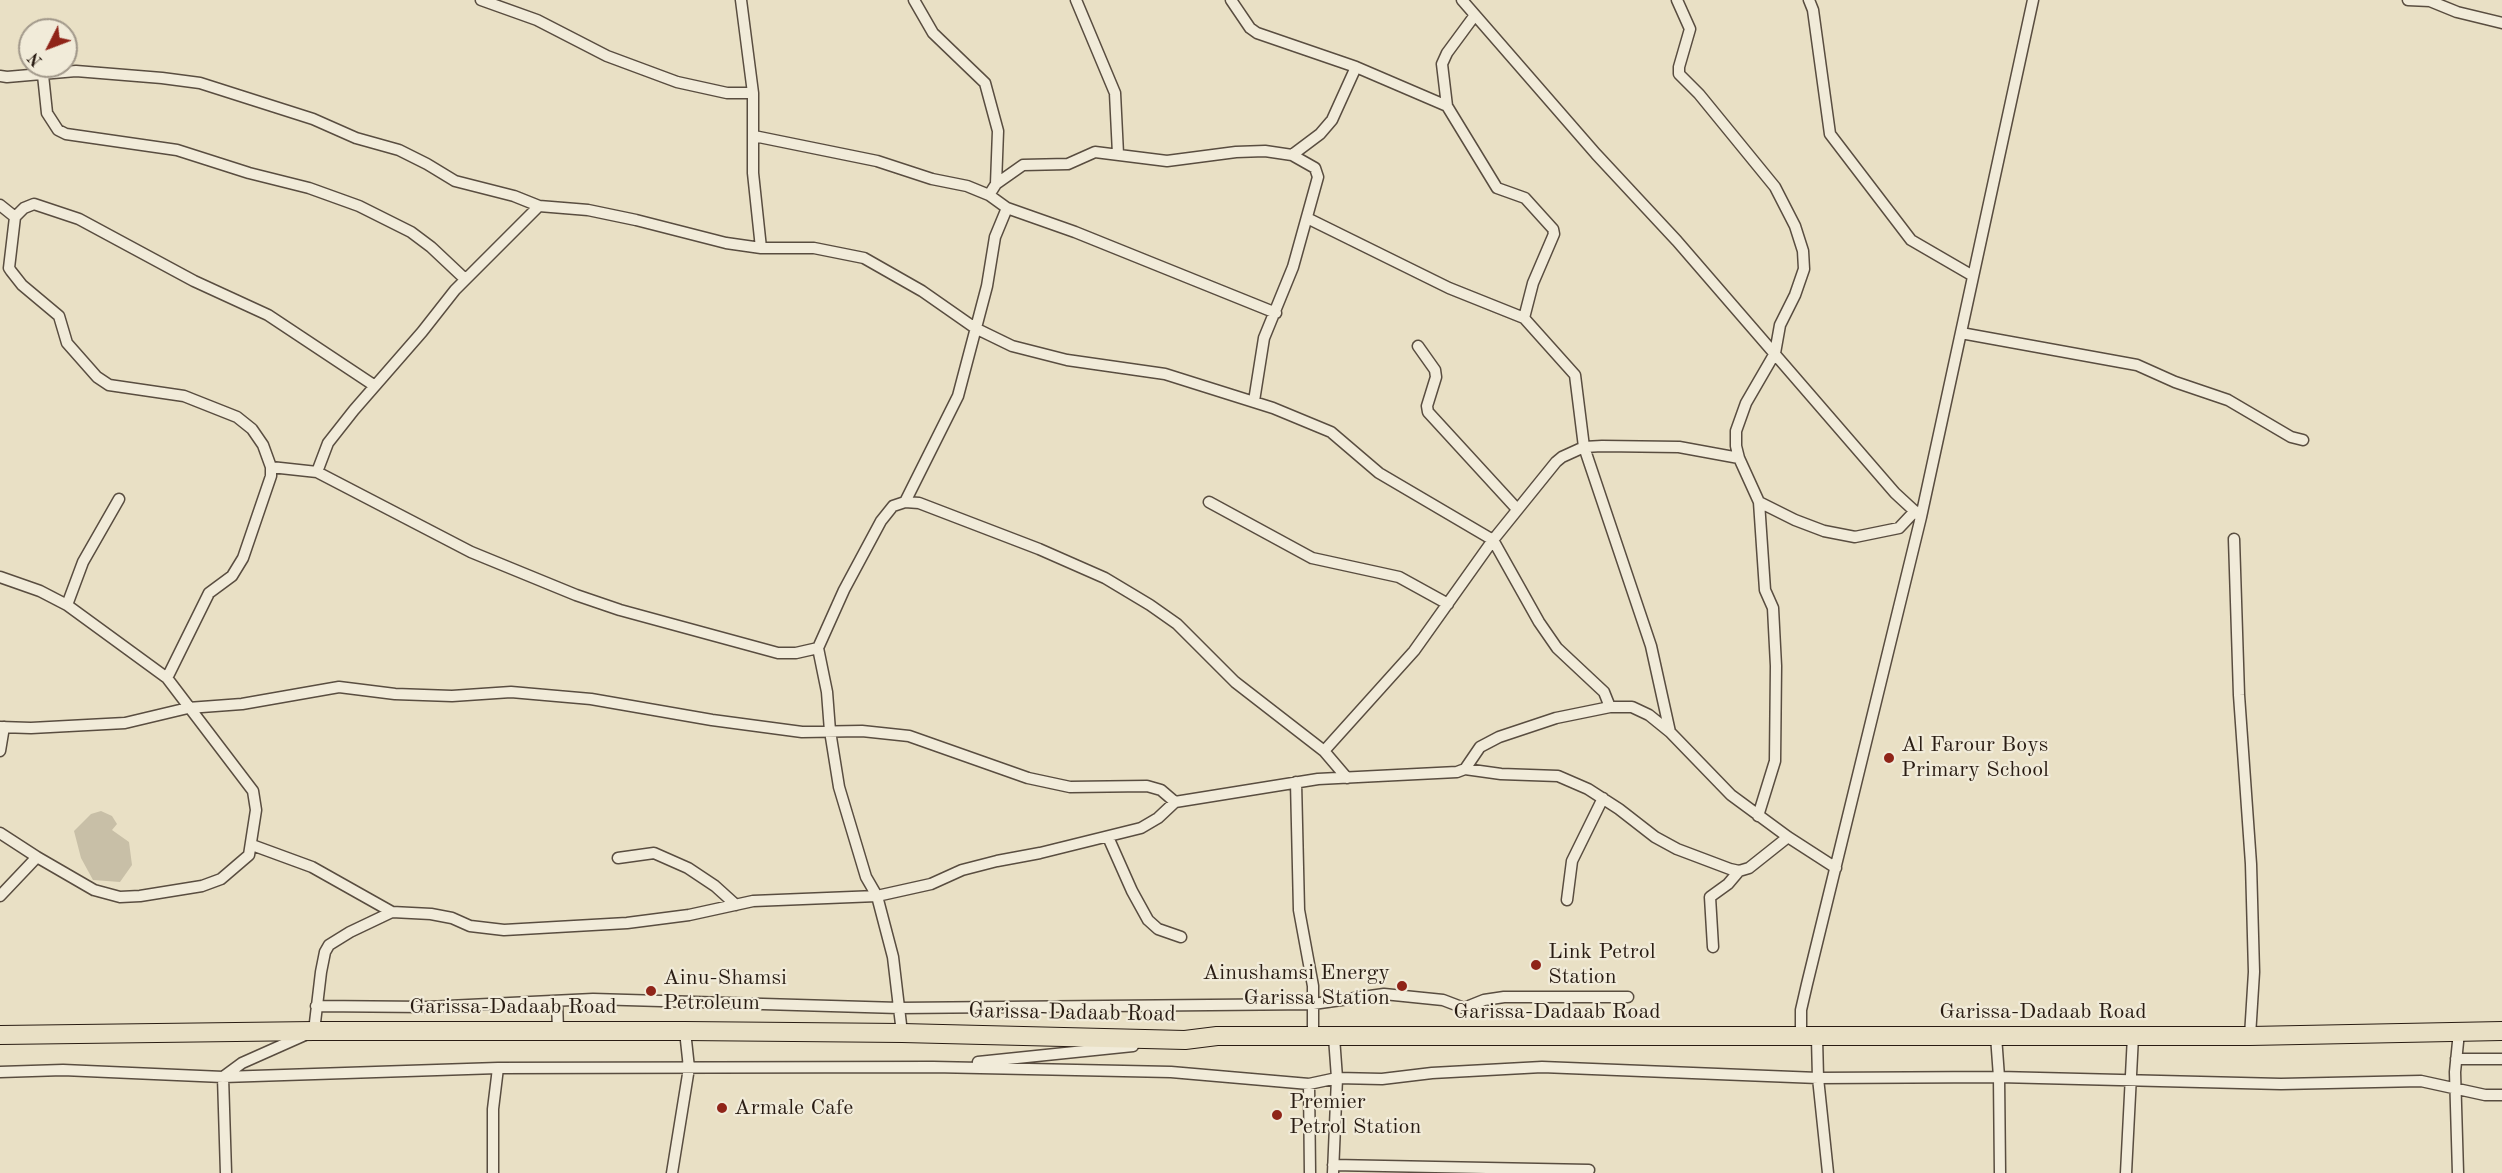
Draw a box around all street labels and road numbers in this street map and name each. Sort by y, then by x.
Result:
street label: Garissa-Dadaab Road [409,994,617,1020]
street label: Garissa-Dadaab Road [968,998,1176,1028]
street label: Garissa-Dadaab Road [1453,999,1661,1025]
street label: Garissa-Dadaab Road [1939,999,2147,1025]

